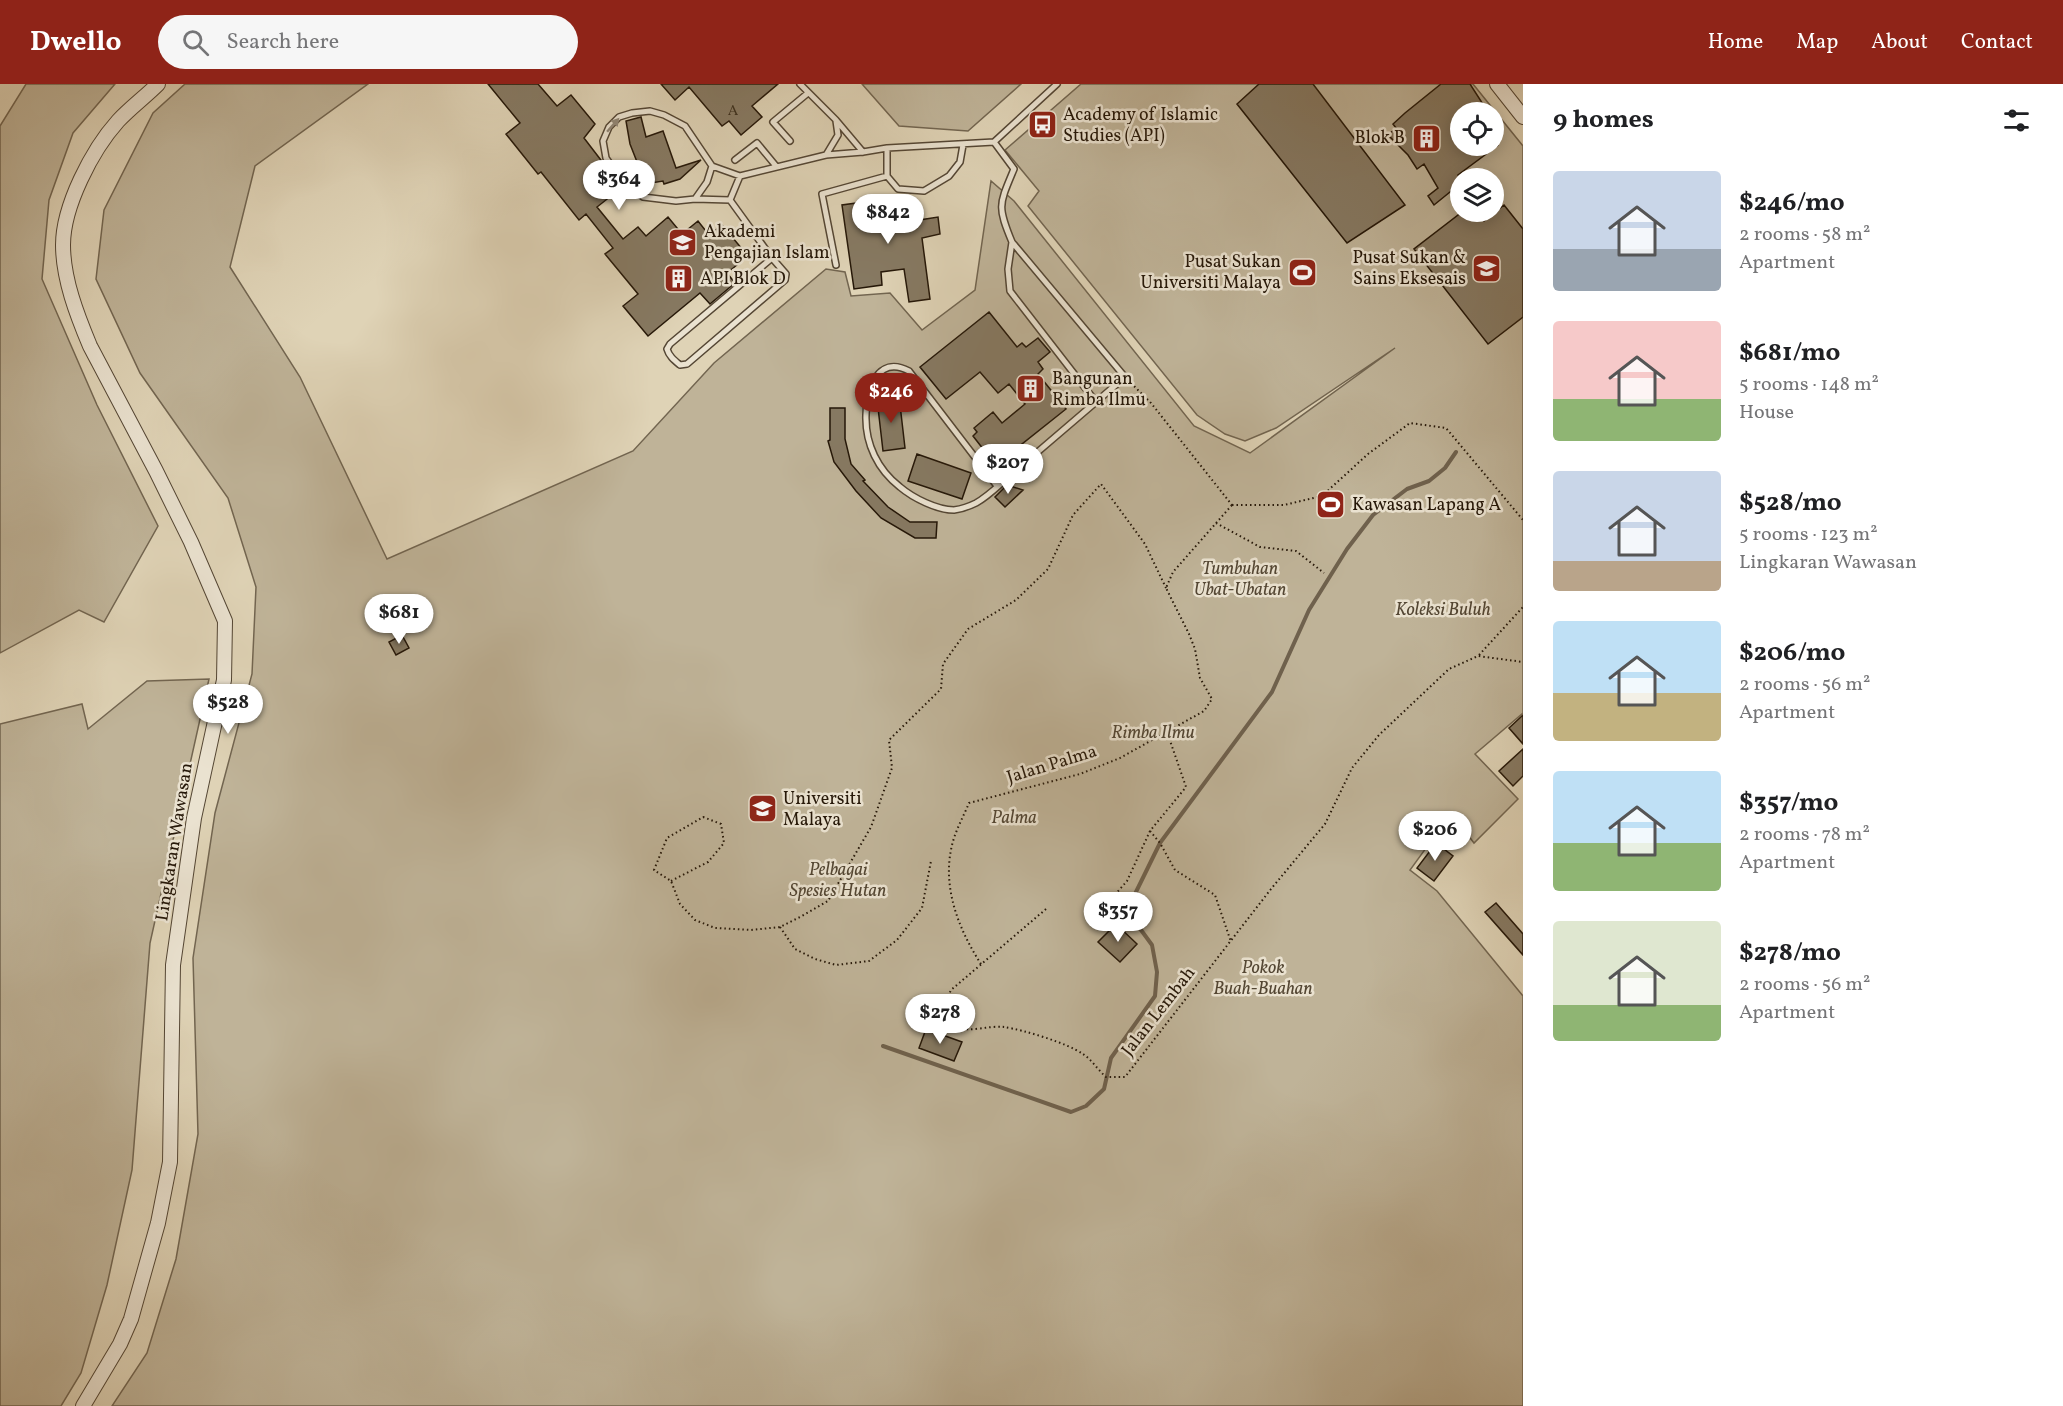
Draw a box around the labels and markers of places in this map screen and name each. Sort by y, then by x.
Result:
place label: Academy of Islamic Studies (API) [1063,103,1218,149]
bus stop icon: Academy of Islamic Studies (API) [1026,109,1058,141]
building icon: Blok B [1410,122,1442,154]
place label: Blok B [1354,126,1405,151]
pin: $364 [583,160,655,211]
pin: $842 [852,194,924,245]
place label: Akademi Pengajian Islam [704,220,830,266]
school or university icon: Akademi Pengajian Islam [667,226,699,258]
place label: Pusat Sukan & Sains Eksesais [1353,246,1466,292]
place label: Pusat Sukan Universiti Malaya [1141,250,1281,296]
school or university icon: Pusat Sukan & Sains Eksesais [1471,252,1503,284]
sports icon: Pusat Sukan Universiti Malaya [1286,256,1318,288]
building icon: API Blok D [663,263,695,295]
place label: API Blok D [700,267,786,292]
place label: Bangunan Rimba Ilmu [1052,367,1146,413]
pin: $246 [855,373,927,424]
building icon: Bangunan Rimba Ilmu [1015,373,1047,405]
pin: $207 [972,444,1044,495]
sports icon: Kawasan Lapang A [1315,489,1347,521]
place label: Kawasan Lapang A [1352,493,1501,518]
pin: $681 [363,594,435,645]
pin: $528 [192,684,264,735]
place label: Universiti Malaya [783,787,862,833]
school or university icon: Universiti Malaya [746,793,778,825]
pin: $206 [1399,811,1471,862]
pin: $357 [1082,892,1154,943]
pin: $278 [904,994,976,1045]

